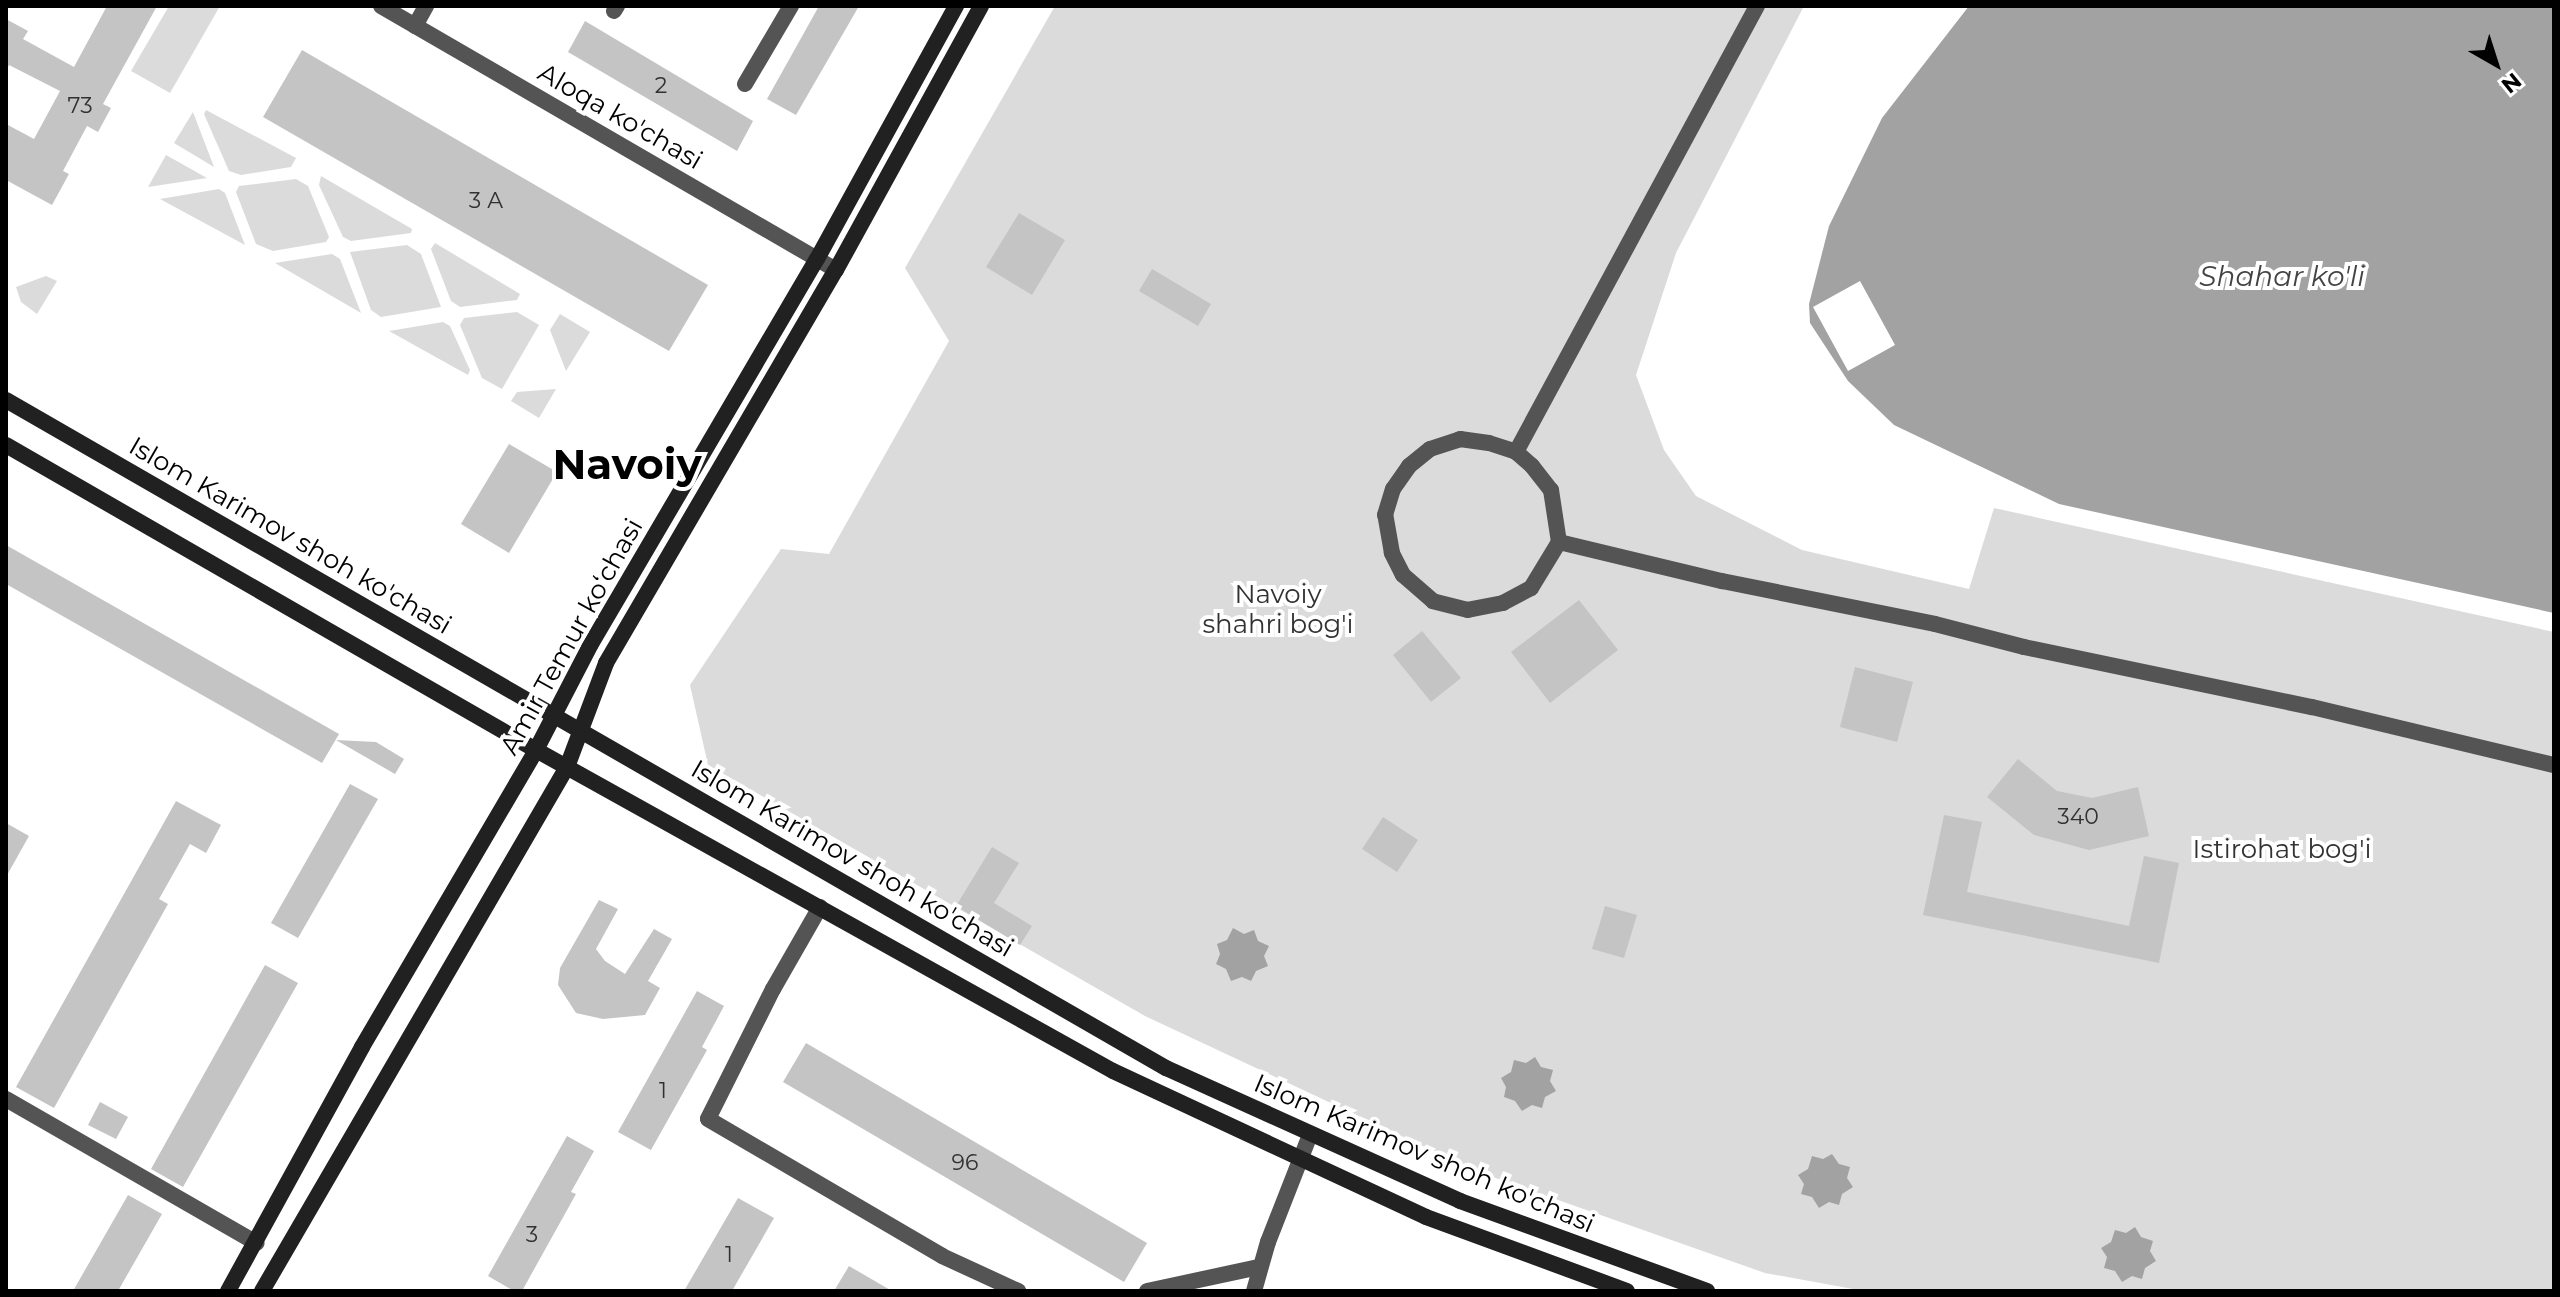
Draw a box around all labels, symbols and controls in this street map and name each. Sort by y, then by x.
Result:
north arrow [2456,24,2536,104]
street label: Aloqa ko'chasi [532,57,708,177]
text: N [2496,67,2527,99]
house number: 2 [655,73,667,99]
house number: 73 [67,93,93,119]
house number: 3 А [469,188,503,214]
water label: Shahar ko'li [2199,259,2365,293]
street label: Islom Karimov shoh ko'chasi [123,431,457,641]
district label: Navoiy [552,439,702,489]
street label: Amir Temur ko‘chasi [494,513,650,761]
park label: Navoiy shahri bog'i [1202,579,1354,640]
street label: Islom Karimov shoh ko'chasi [685,754,1019,964]
house number: 340 [2057,804,2099,830]
park label: Istirohat bog'i [2193,834,2371,866]
street label: Islom Karimov shoh ko'chasi [1249,1068,1599,1240]
house number: 1 [659,1078,667,1104]
house number: 96 [952,1150,978,1176]
house number: 3 [526,1222,538,1248]
house number: 1 [725,1242,733,1268]

